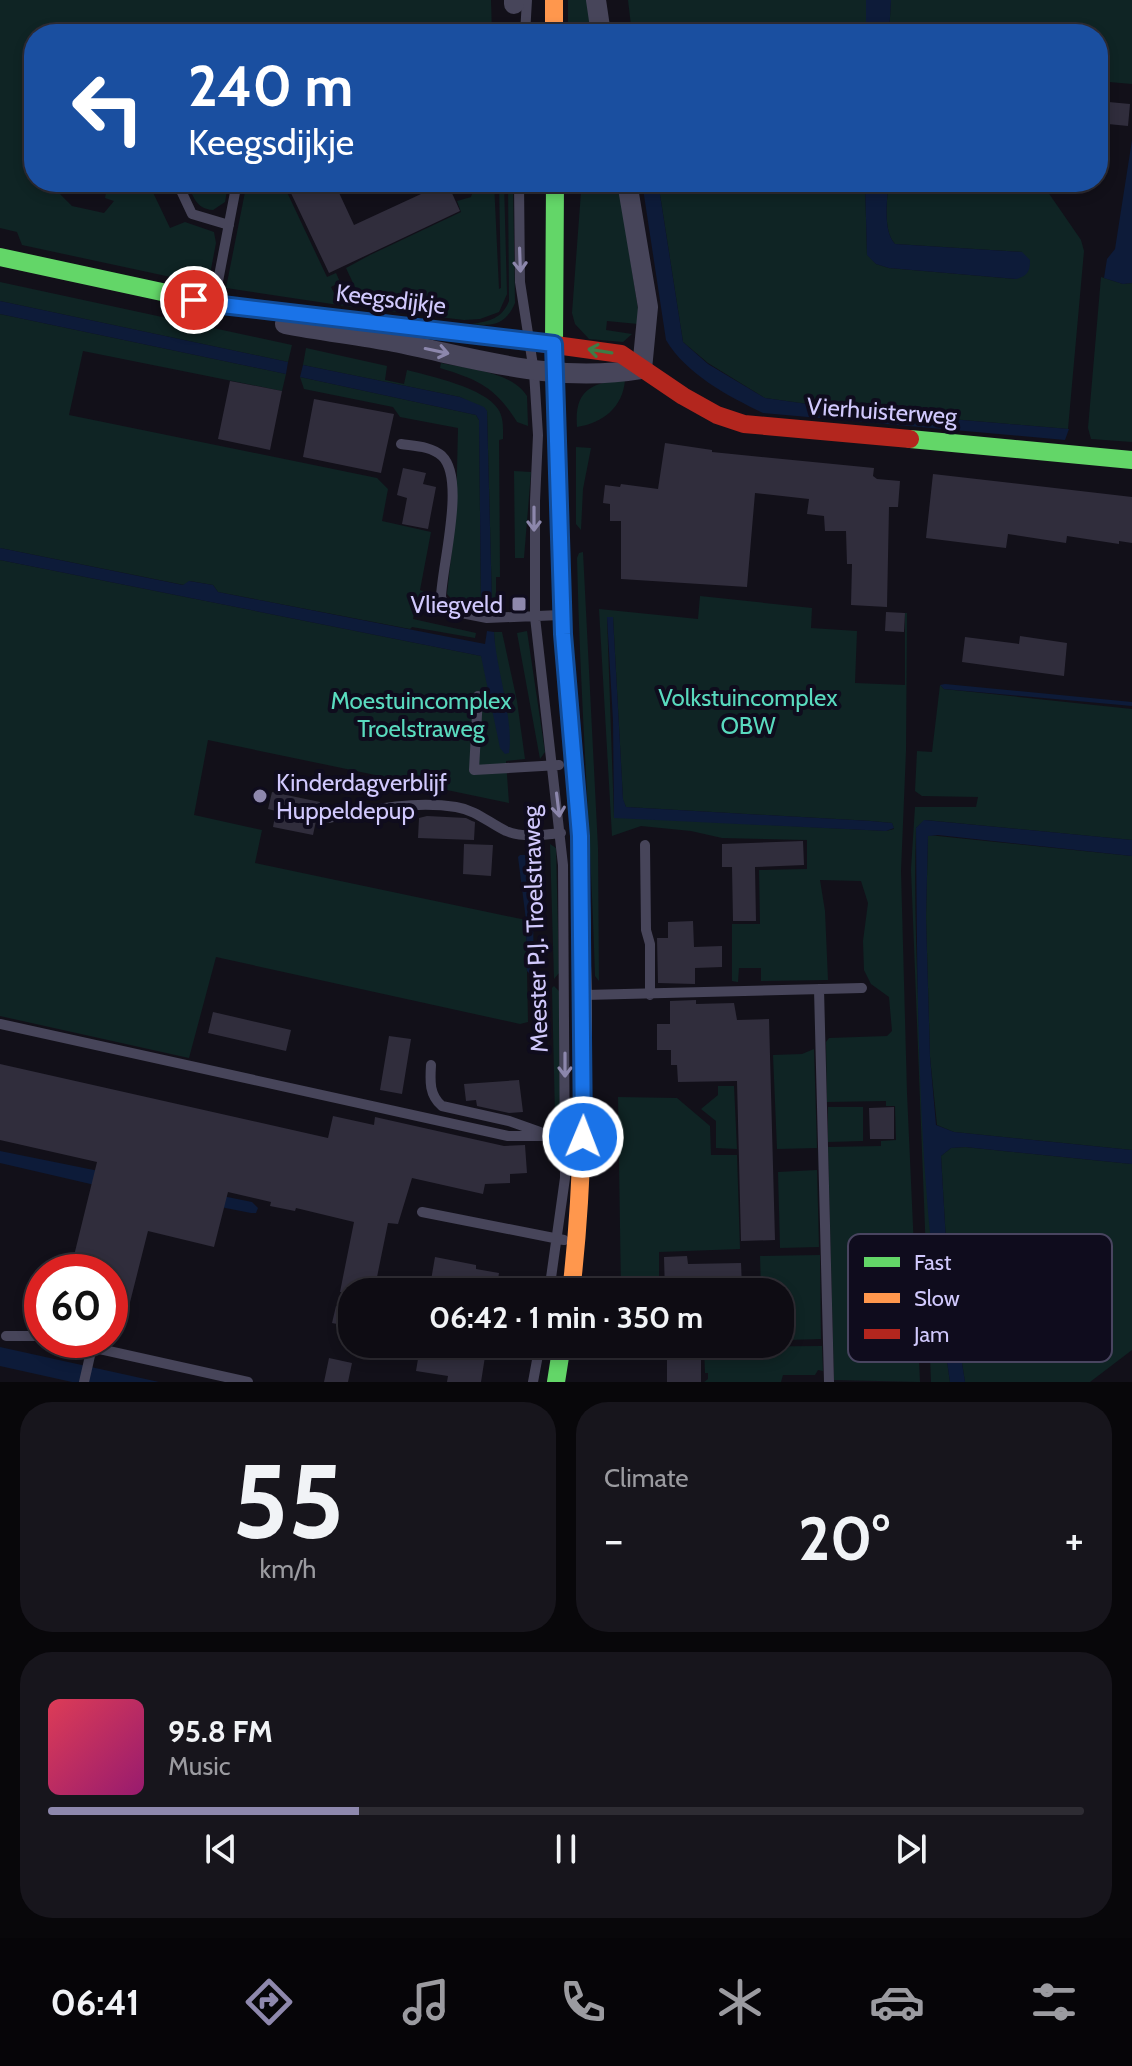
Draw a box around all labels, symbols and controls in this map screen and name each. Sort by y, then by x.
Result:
text: 240 m [188,52,353,120]
icon: left [56,56,160,160]
text: Keegsdijkje [188,120,354,164]
one-way arrow [512,246,527,273]
pin [160,266,228,334]
icon: arrive [172,278,216,322]
street label: Keegsdijkje [334,278,448,320]
one-way arrow [588,343,614,358]
one-way arrow [424,344,449,359]
street label: Vierhuisterweg [806,391,959,431]
one-way arrow [527,505,542,532]
place label: Vliegveld [411,590,503,619]
marker: Vliegveld [510,595,528,613]
park label: Volkstuincomplex OBW [658,683,838,740]
park label: Moestuincomplex Troelstraweg [330,686,512,743]
place label: Kinderdagverblijf Huppeldepup [276,768,447,825]
marker: Kinderdagverblijf Huppeldepup [251,787,269,805]
one-way arrow [550,791,565,818]
street label: Meester P.J. Troelstraweg [516,804,554,1053]
one-way arrow [558,1051,573,1078]
position arrow [541,1095,625,1179]
legend [848,1234,1112,1362]
text: Fast [914,1249,952,1276]
speed limit sign: 60 [24,1254,128,1358]
text: Slow [914,1285,960,1312]
text: 06:42 · 1 min · 350 m [429,1299,703,1336]
text: Jam [913,1321,949,1348]
text: 55 [232,1438,344,1564]
text: Climate [604,1462,689,1494]
text: 20° [798,1502,890,1575]
text: − [604,1513,623,1566]
text: + [1065,1513,1084,1566]
text: km/h [260,1553,316,1585]
text: 95.8 FM [168,1713,273,1750]
text: Music [168,1750,231,1782]
icon: previous [199,1827,243,1871]
icon: pause [544,1827,588,1871]
icon: next [889,1827,933,1871]
icon: directions [241,1974,297,2030]
icon: music [398,1974,454,2030]
icon: phone [555,1974,611,2030]
icon: climate [712,1974,768,2030]
icon: car [869,1974,925,2030]
icon: filters [1026,1974,1082,2030]
text: 06:41 [51,1980,140,2024]

